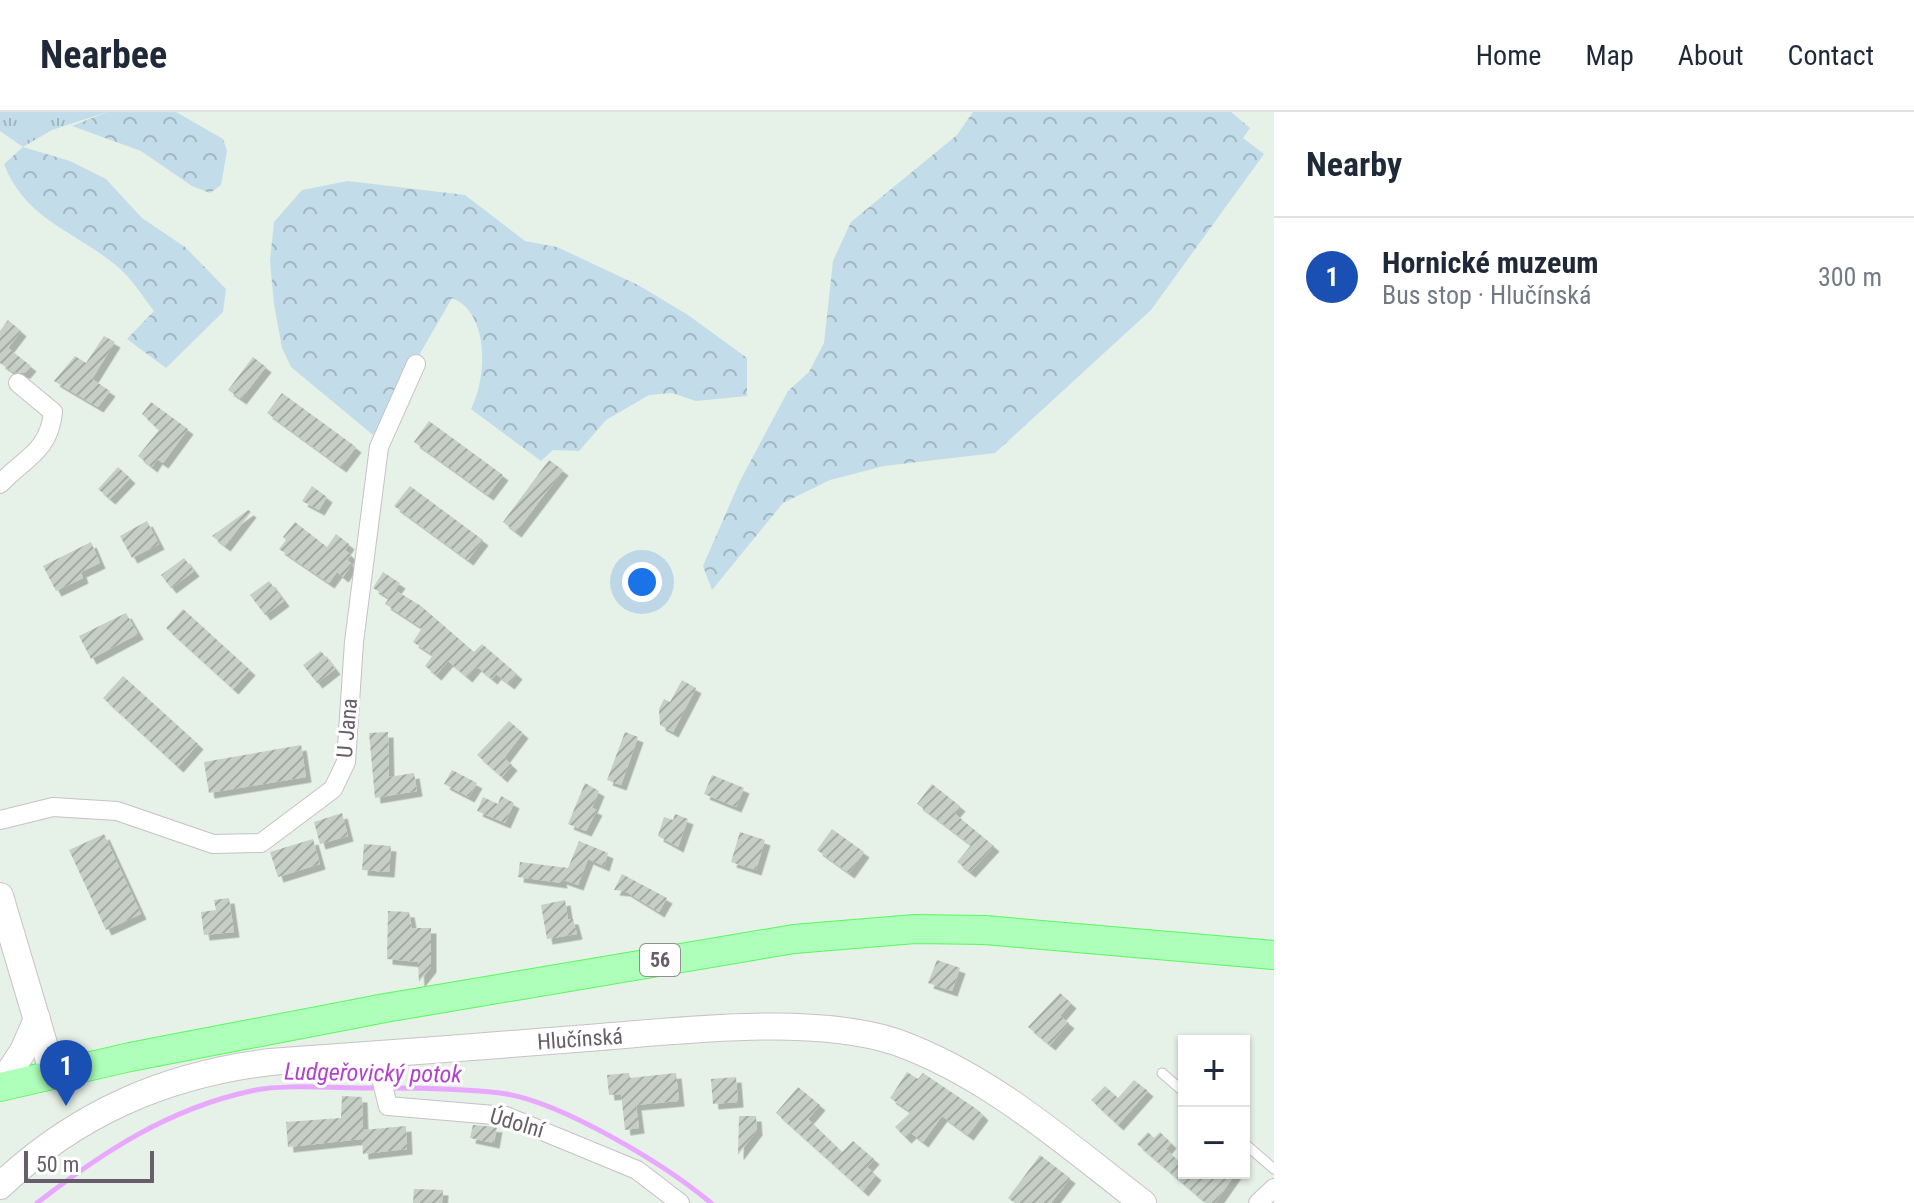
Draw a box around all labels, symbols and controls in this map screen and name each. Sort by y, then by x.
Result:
text: Nearbee [40,33,167,77]
text: Home [1476,39,1541,72]
text: Map [1585,39,1634,72]
text: About [1678,39,1744,72]
text: Contact [1788,39,1874,72]
text: Nearby [1306,144,1402,184]
text: Hornické muzeum [1382,245,1598,280]
text: 1 [1325,262,1339,292]
text: 300 m [1818,262,1882,292]
text: Bus stop · Hlučínská [1382,280,1591,310]
your location [622,562,662,602]
street label: U Jana [332,697,362,759]
road number: 56 [640,944,680,976]
street label: Hlučínská [536,1024,624,1054]
map controls [1178,1035,1250,1179]
button: + [1178,1035,1250,1107]
pin: 1 [40,1040,92,1106]
water label: Ludgeřovický potok [284,1057,463,1089]
street label: Údolní [487,1102,548,1143]
button: − [1178,1107,1250,1179]
scale bar [24,1147,154,1183]
text: 50 m [36,1152,79,1177]

